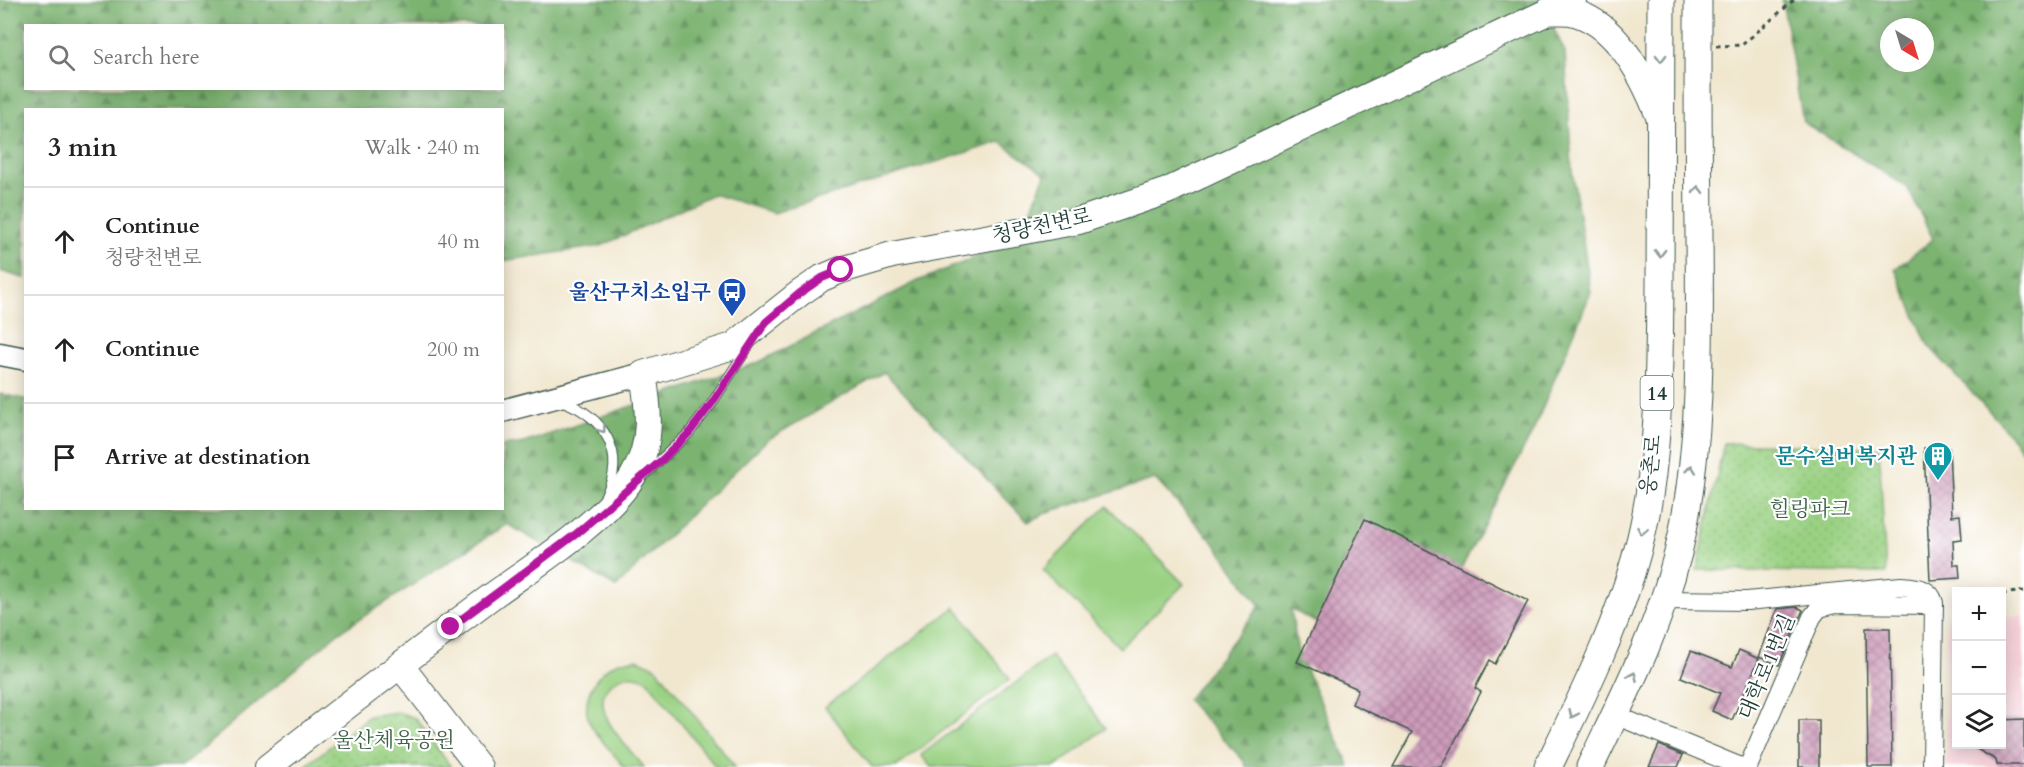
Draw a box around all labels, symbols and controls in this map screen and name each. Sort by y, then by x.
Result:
north arrow [1880,18,1934,72]
search box [24,24,504,90]
icon: search [45,41,78,74]
text: Search here [93,42,200,72]
one-way arrow [1655,54,1667,63]
text: 3 min [48,130,117,165]
text: Walk · 240 m [365,134,480,161]
one-way arrow [1692,186,1704,195]
street label: 청량천변로 [989,201,1095,251]
text: Continue [105,211,200,241]
icon: ahead [48,225,81,258]
text: 40 m [437,228,480,255]
text: 청량천변로 [105,244,202,271]
one-way arrow [1654,249,1666,258]
route start [827,256,853,282]
bus stop icon: 울산구치소입구 [716,276,748,318]
place label: 울산구치소입구 [569,278,711,307]
icon: ahead [48,333,81,366]
text: Continue [105,334,200,364]
text: 200 m [427,336,480,363]
road number: 14 [1640,376,1674,410]
one-way arrow [595,423,606,434]
street label: 웅촌로 [1633,433,1669,497]
building icon: 문수실버복지관 [1922,440,1954,482]
icon: arrive [48,441,81,474]
text: Arrive at destination [105,442,310,472]
place label: 문수실버복지관 [1775,442,1918,471]
one-way arrow [1684,465,1697,474]
park label: 힐링파크 [1769,495,1851,524]
one-way arrow [1636,526,1649,536]
map controls [1952,587,2006,749]
button: + [1952,587,2006,641]
street label: 대학로1번길 [1732,610,1802,724]
route end [437,613,463,639]
button: − [1952,641,2006,695]
one-way arrow [1626,671,1638,682]
button: layers [1952,695,2006,749]
one-way arrow [1569,707,1581,718]
park label: 울산체육공원 [333,726,455,755]

